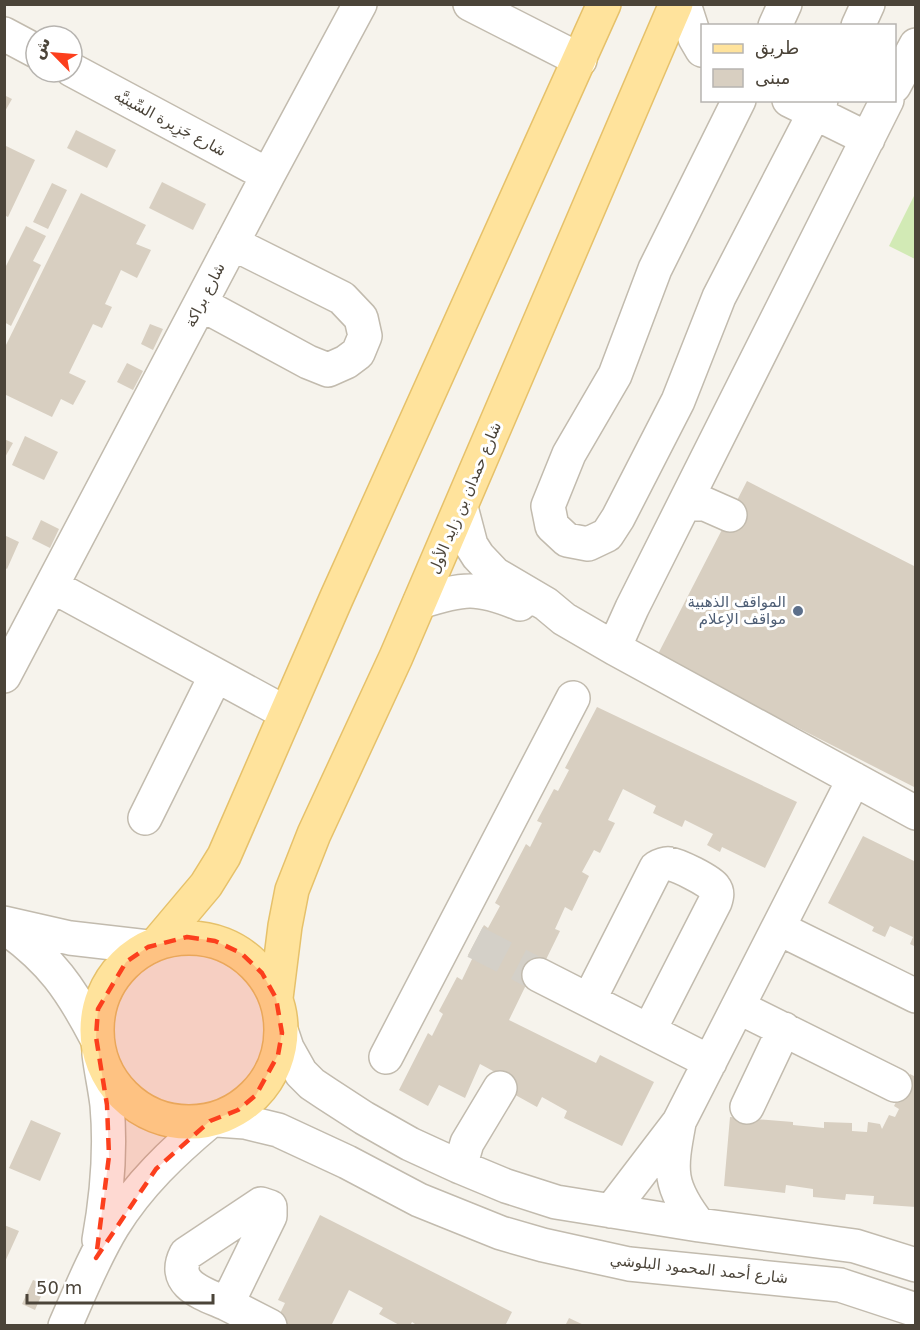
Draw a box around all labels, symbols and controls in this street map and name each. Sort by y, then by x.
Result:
north arrow [24,24,84,84]
legend [701,24,896,102]
text: ش [28,34,54,62]
text: طريق [755,37,799,59]
text: مبنى [755,67,791,88]
street label: شارع جَزِيرة السِّينيَّه [110,86,229,163]
street label: شارع براكة [181,260,229,330]
street label: شارع حمدان بن زايد الأول [424,419,505,577]
place label: المواقف الذهبية مواقف الإعلام [688,593,786,628]
marker: المواقف الذهبية مواقف الإعلام [791,604,805,618]
street label: شارع أحمد المحمود البلوشي [609,1250,789,1288]
scale bar [27,1267,213,1305]
text: 50 m [36,1277,82,1298]

